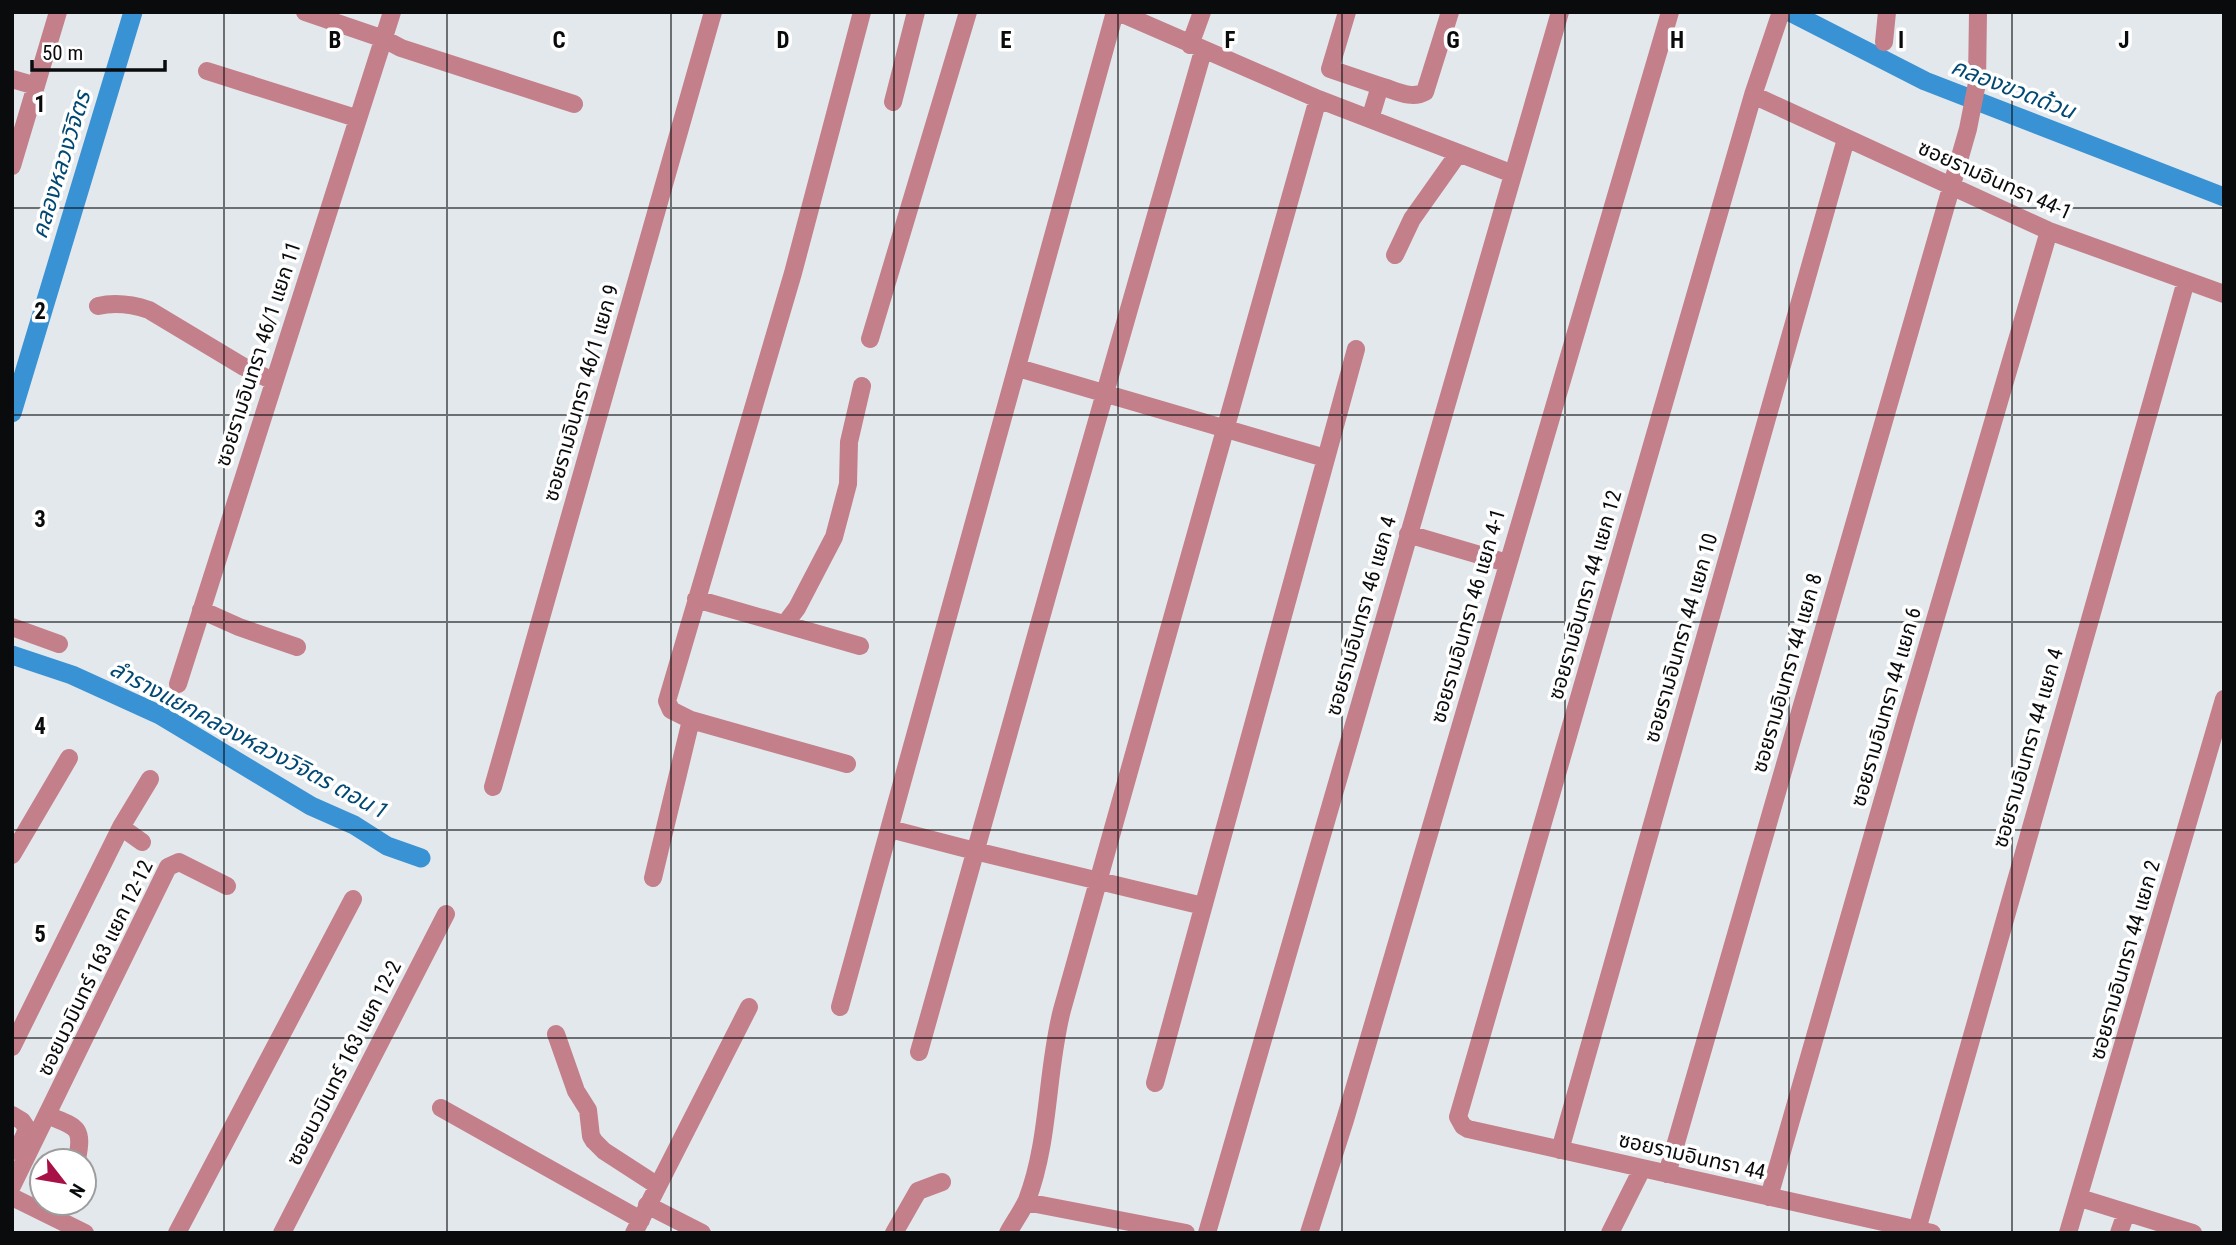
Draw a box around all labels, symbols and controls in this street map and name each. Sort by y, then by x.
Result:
text: B [329,27,341,54]
text: C [552,27,566,54]
text: D [777,27,790,54]
text: E [1000,27,1012,54]
text: F [1225,27,1236,54]
text: G [1446,27,1460,54]
text: H [1670,27,1684,54]
text: I [1898,27,1904,54]
text: J [2118,27,2130,54]
scale bar [32,28,164,72]
text: 50 m [42,41,83,65]
water label: คลองขวดด้วน [1947,53,2081,126]
water label: คลองหลวงวิจิตร [26,86,97,242]
text: 1 [34,91,46,118]
street label: ซอยรามอินทรา 44-1 [1915,135,2075,225]
street label: ซอยรามอินทรา 46/1 แยก 11 [210,239,306,469]
street label: ซอยรามอินทรา 46/1 แยก 9 [539,282,623,504]
text: 2 [34,298,46,325]
street label: ซอยรามอินทรา 44 แยก 12 [1544,488,1626,702]
text: 3 [34,506,46,533]
street label: ซอยรามอินทรา 46 แยก 4-1 [1426,506,1510,726]
street label: ซอยรามอินทรา 46 แยก 4 [1321,514,1401,718]
street label: ซอยรามอินทรา 44 แยก 10 [1640,531,1722,745]
street label: ซอยรามอินทรา 44 แยก 8 [1747,571,1827,775]
street label: ซอยรามอินทรา 44 แยก 6 [1846,605,1926,809]
street label: ซอยรามอินทรา 44 แยก 4 [1988,646,2068,850]
water label: ลำรางแยกคลองหลวงวิจิตร ตอน 1 [105,655,393,825]
text: 4 [34,713,46,740]
street label: ซอยนวมินทร์ 163 แยก 12-12 [32,856,158,1080]
street label: ซอยรามอินทรา 44 แยก 2 [2085,858,2165,1062]
text: 5 [34,921,46,948]
street label: ซอยนวมินทร์ 163 แยก 12-2 [282,957,406,1169]
street label: ซอยรามอินทรา 44 [1616,1127,1768,1185]
north arrow [28,1147,98,1217]
text: N [64,1180,90,1201]

